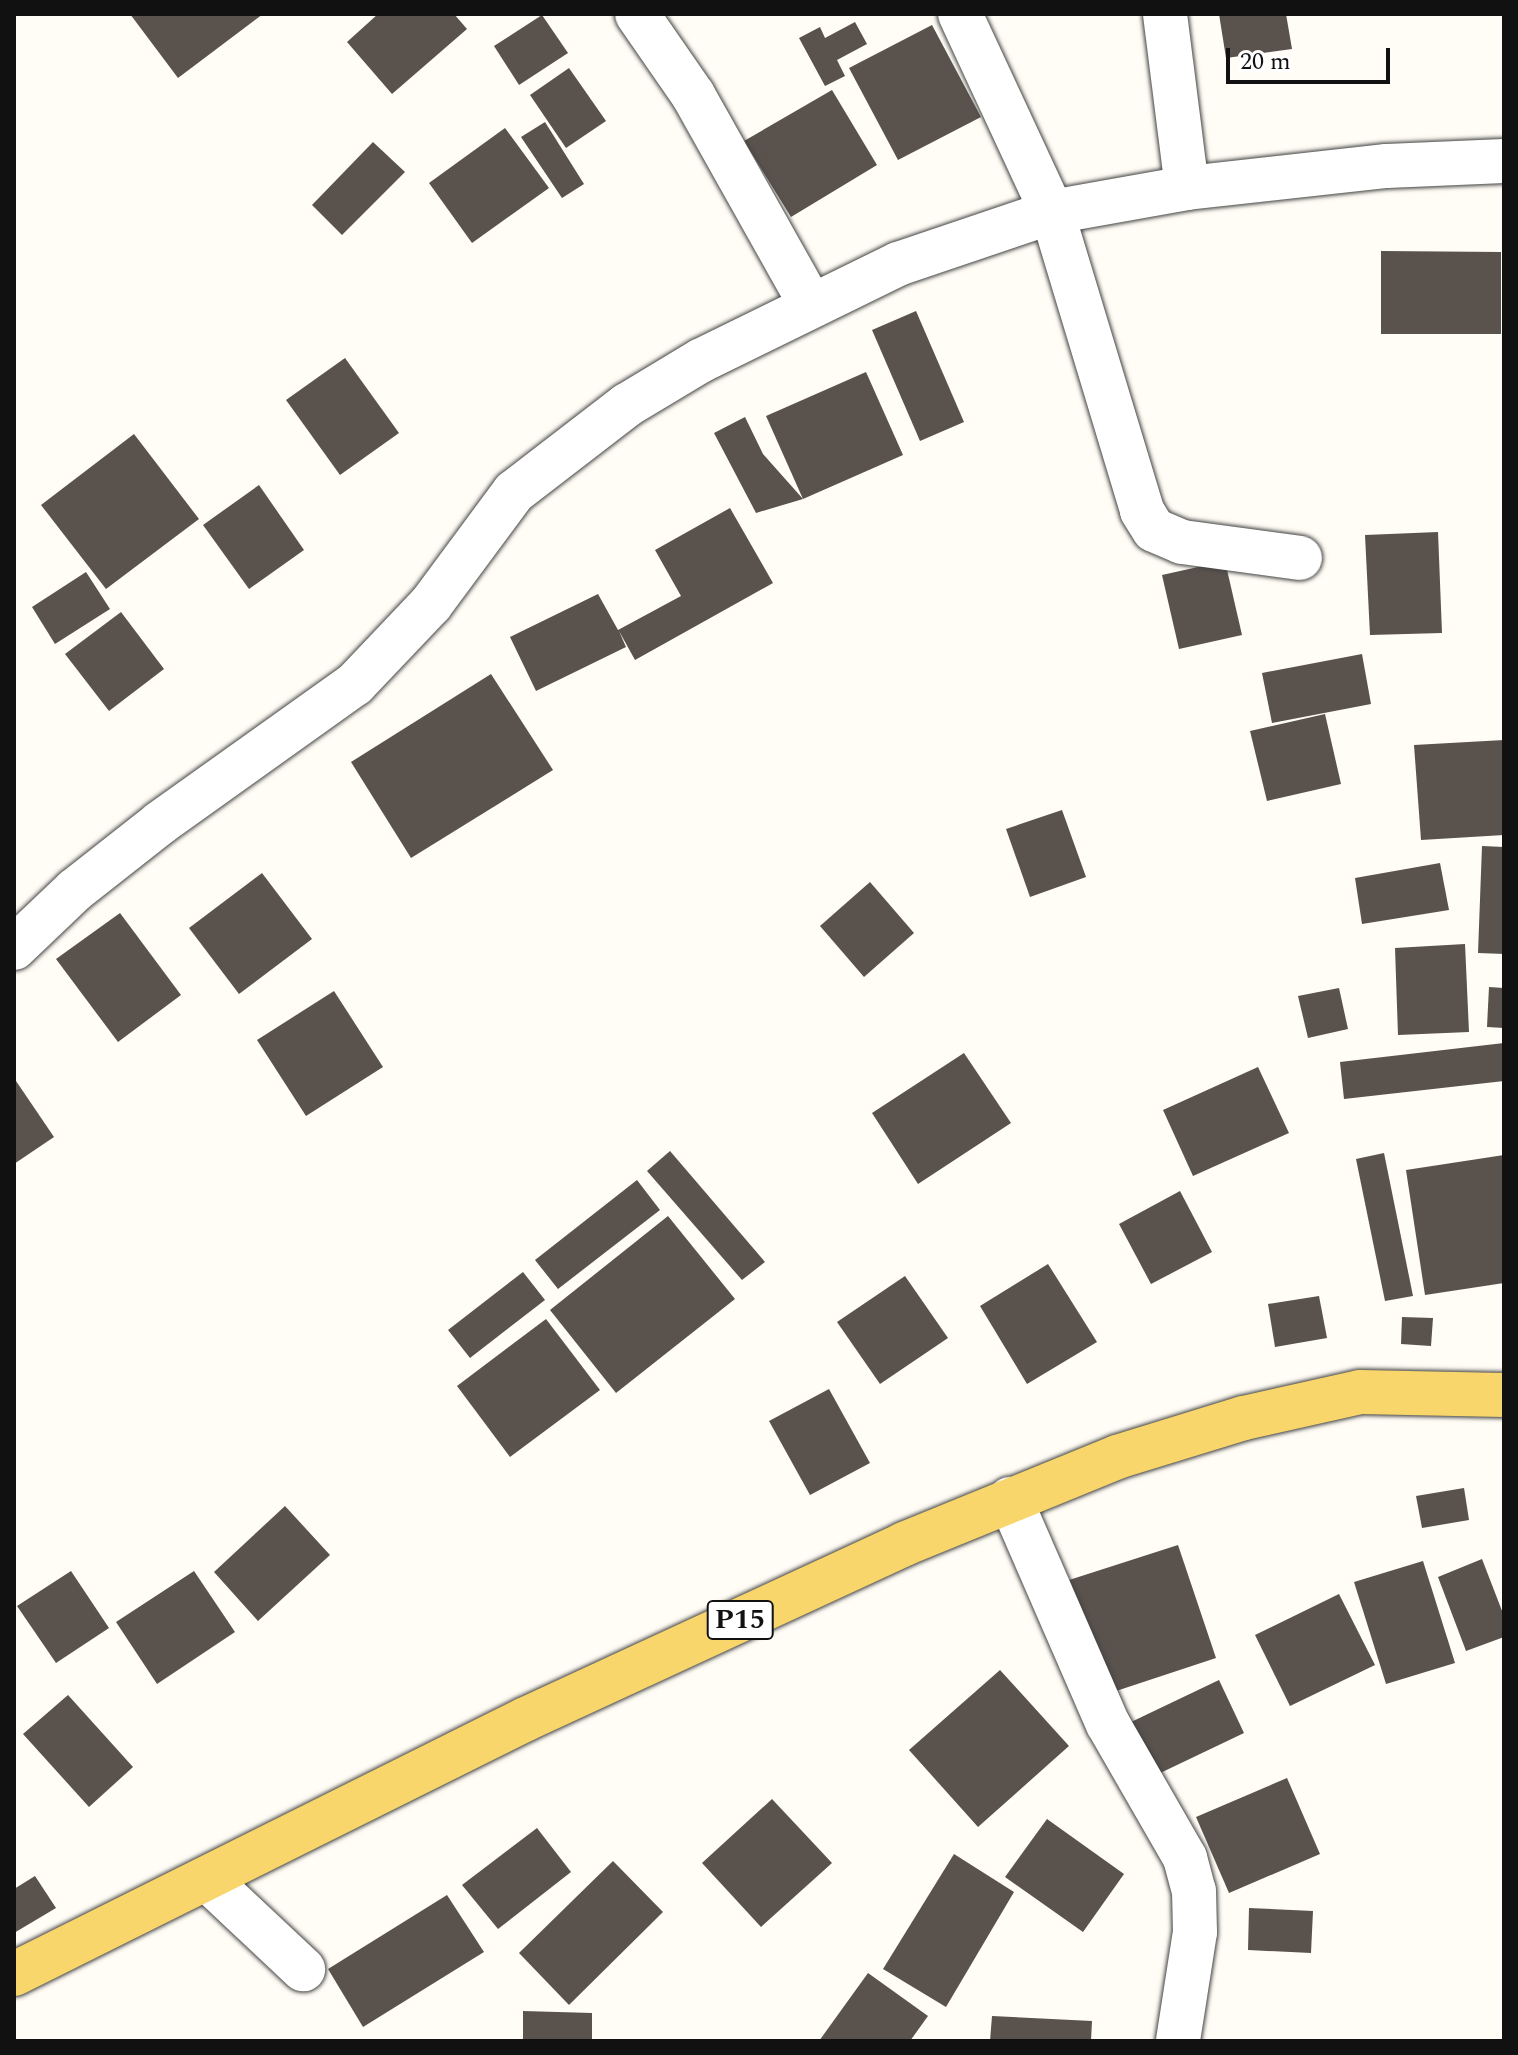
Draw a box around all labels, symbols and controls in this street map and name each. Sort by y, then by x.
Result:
scale bar [1230,32,1394,82]
text: 20 m [1240,44,1291,80]
road number: P15 [706,1596,774,1644]

